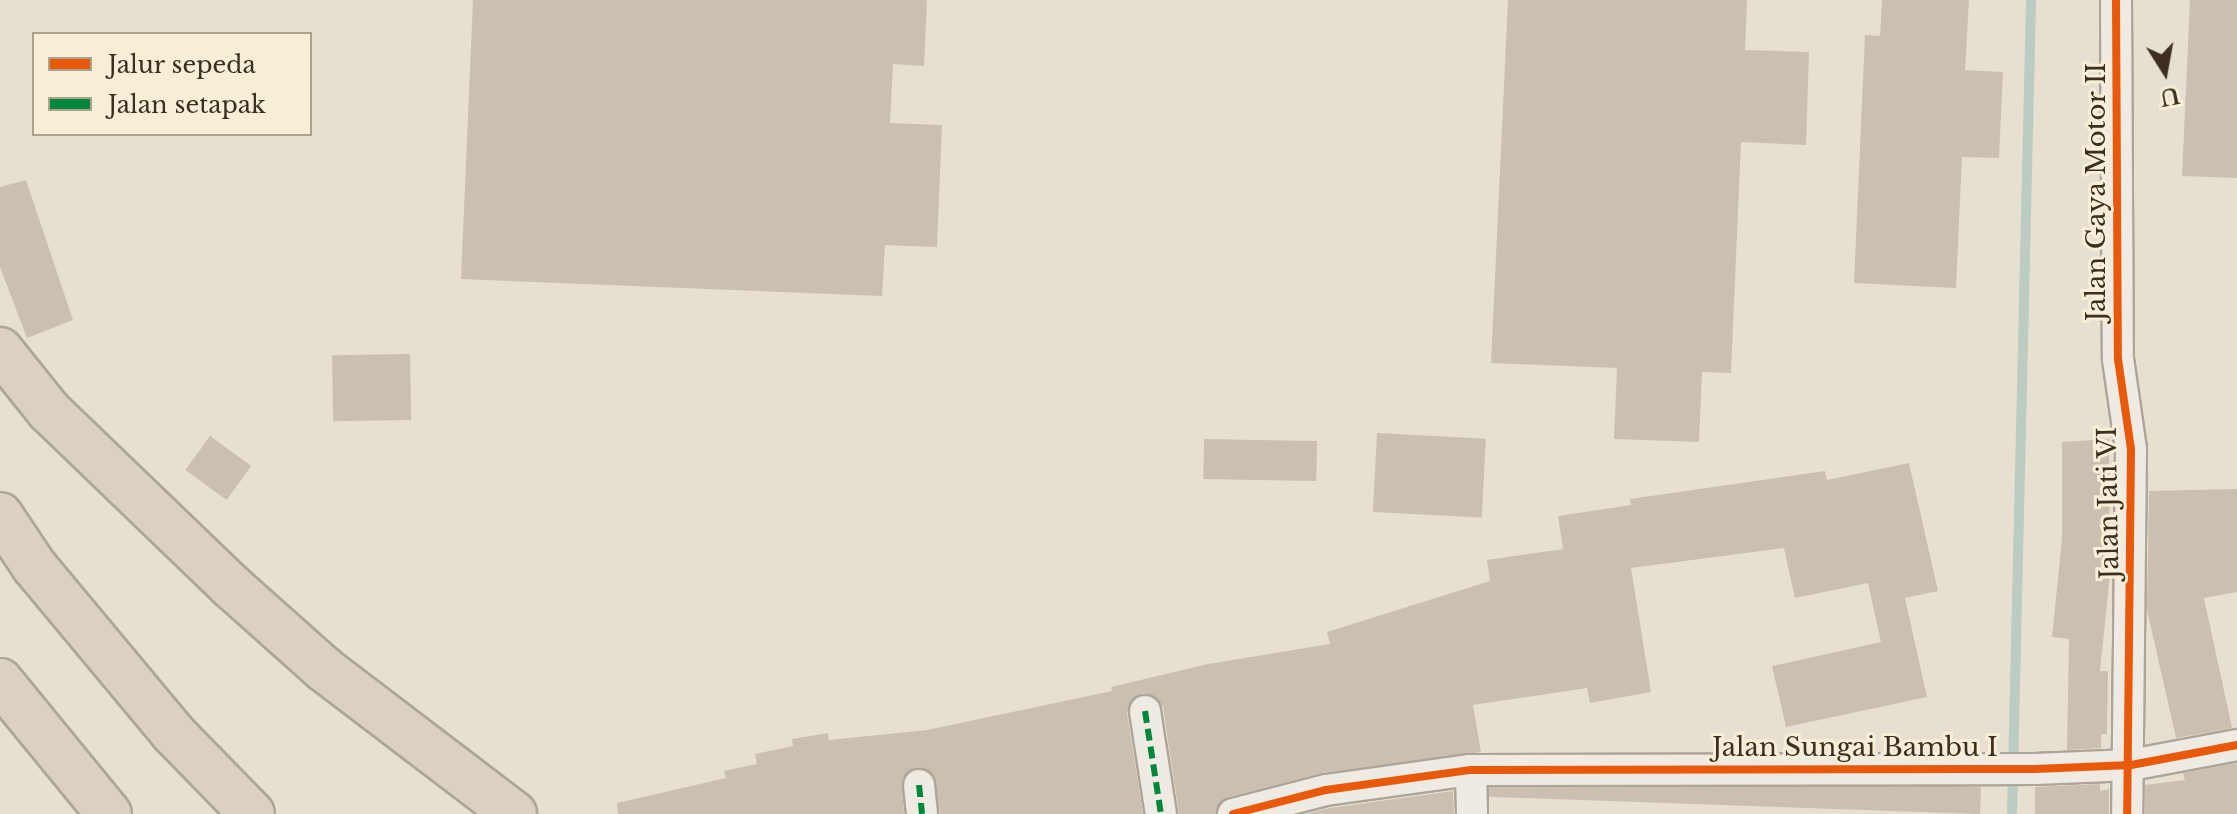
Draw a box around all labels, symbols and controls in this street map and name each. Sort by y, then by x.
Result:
legend [32,32,312,136]
north arrow [2125,32,2205,112]
text: Jalur sepeda [108,50,256,79]
street label: Jalan Gaya Motor II [2081,62,2113,322]
text: U [2158,81,2182,111]
text: Jalan setapak [108,90,266,119]
street label: Jalan Jati VI [2092,426,2126,580]
street label: Jalan Sungai Bambu I [1712,732,1998,764]

